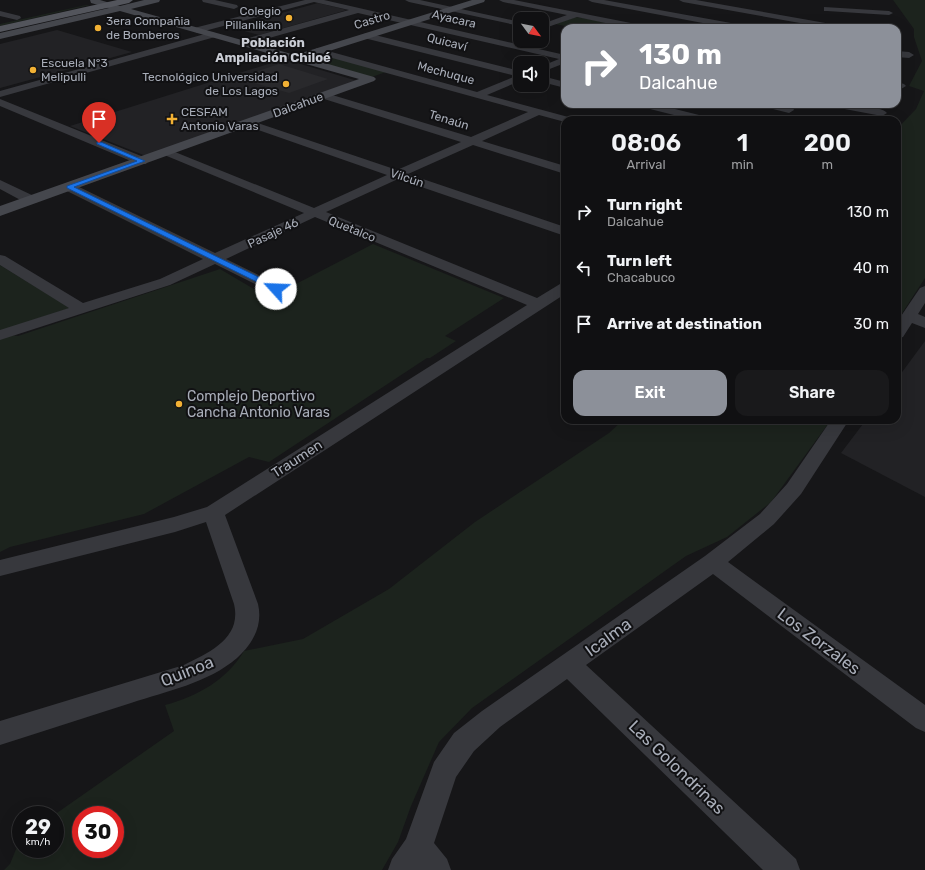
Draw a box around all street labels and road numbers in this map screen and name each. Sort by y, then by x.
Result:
street label: Ayacara [430,7,478,31]
street label: Castro [352,8,392,32]
street label: Quicaví [425,30,470,54]
street label: Mechuque [416,59,476,87]
street label: Dalcahue [271,89,325,121]
street label: Tenaún [427,107,471,133]
street label: Vilcún [388,166,426,190]
street label: Quetalco [326,213,378,245]
street label: Pasaje 46 [245,215,301,251]
street label: Traumen [268,436,326,482]
street label: Los Zorzales [774,603,864,679]
street label: Icalma [581,614,635,660]
street label: Quinoa [158,651,216,691]
street label: Las Golondrinas [625,716,729,818]

